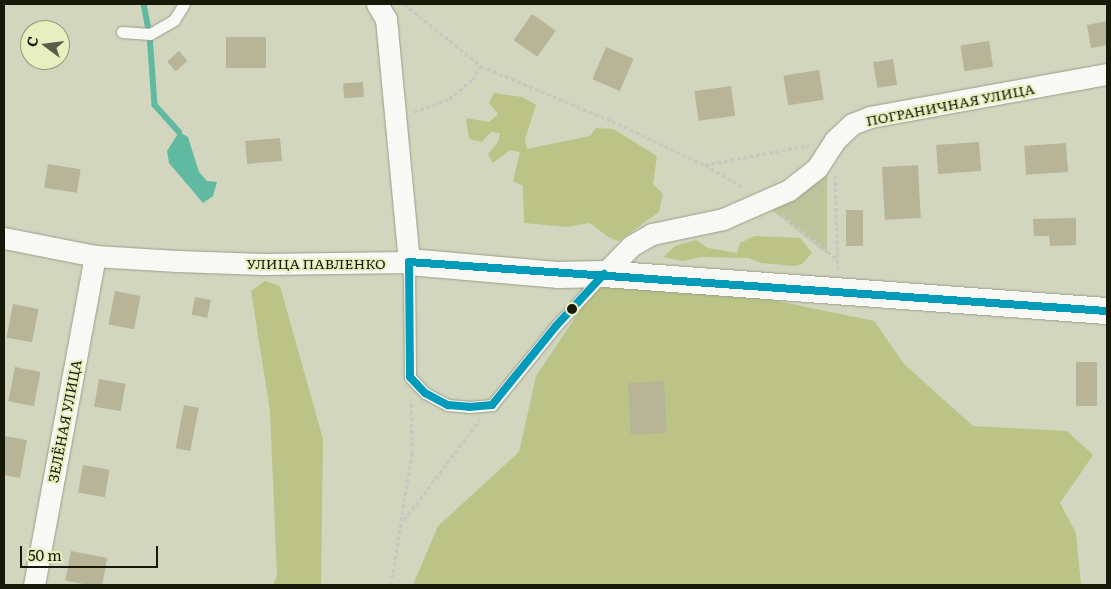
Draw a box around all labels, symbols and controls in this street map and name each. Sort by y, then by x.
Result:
north arrow [20,20,70,70]
text: С [21,34,42,49]
street label: ПОГРАНИЧНАЯ УЛИЦА [864,79,1036,129]
street label: УЛИЦА ПАВЛЕНКО [246,255,386,271]
unlabelled marker [567,304,577,314]
street label: ЗЕЛЁНАЯ УЛИЦА [44,358,84,484]
scale bar [22,536,160,568]
text: 50 m [28,543,62,566]

